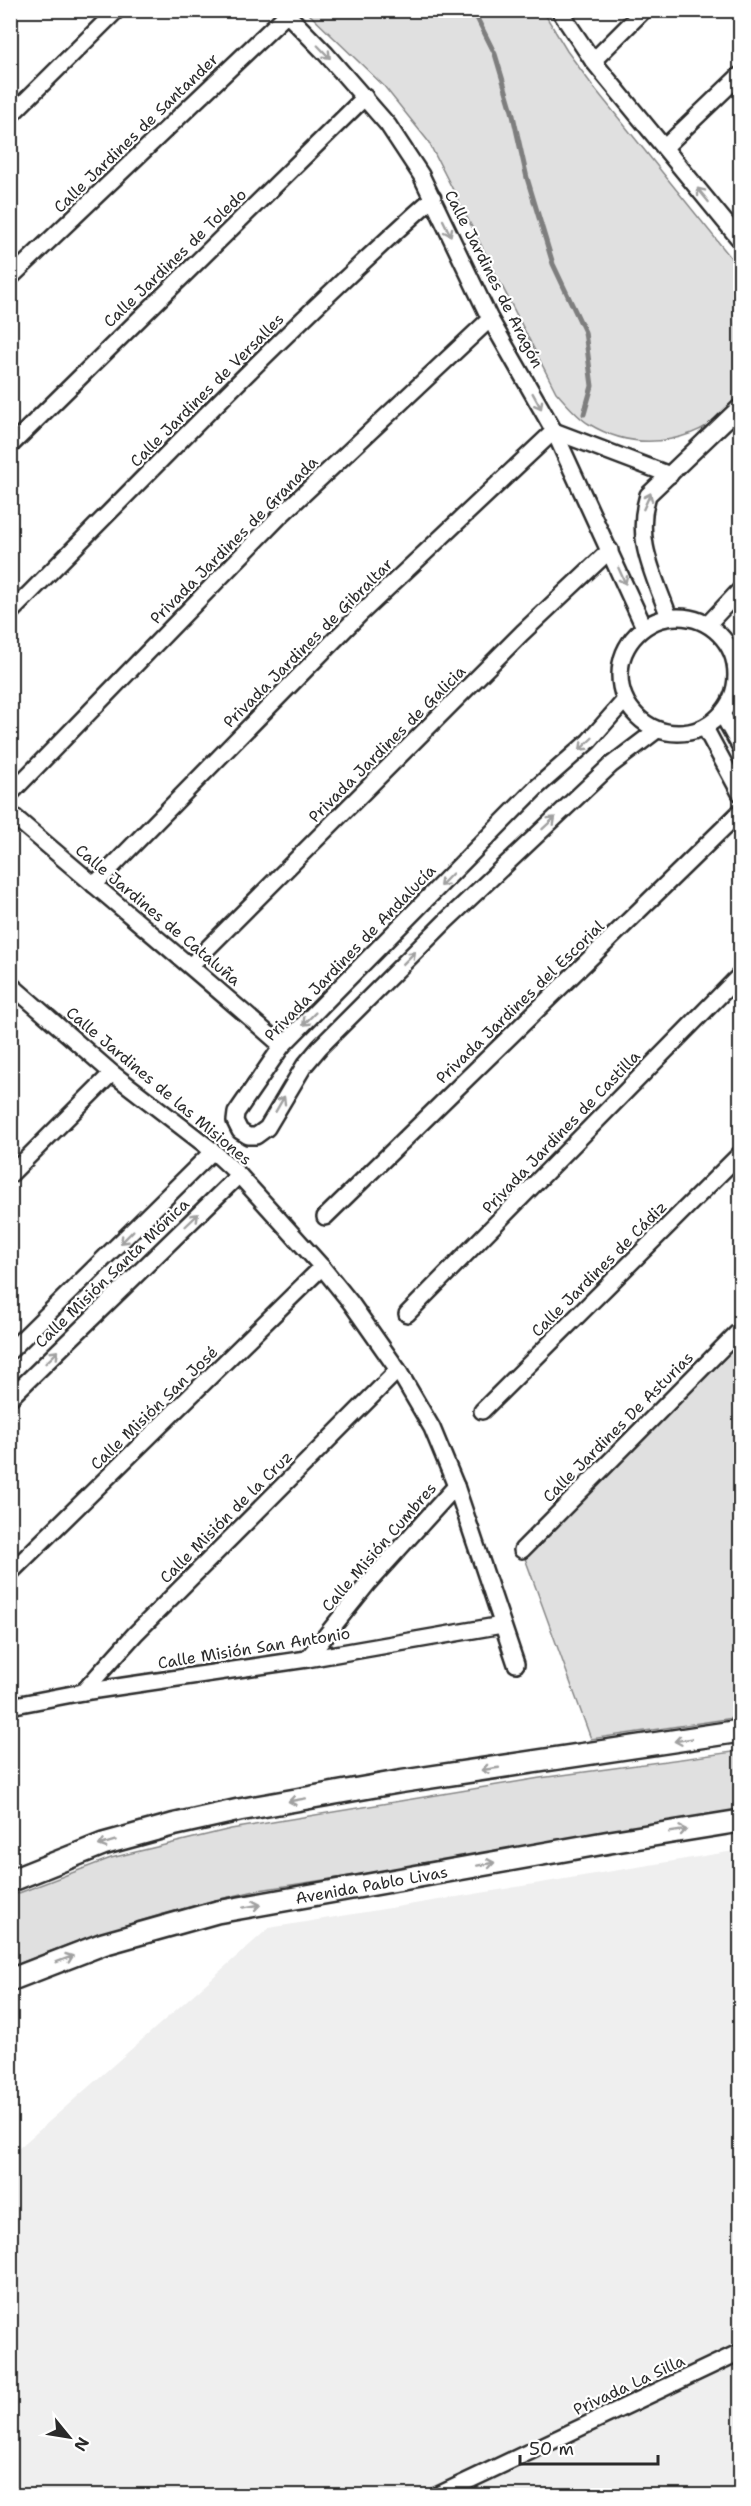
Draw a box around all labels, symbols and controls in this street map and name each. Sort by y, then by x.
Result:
one-way arrow [317,45,331,60]
street label: Calle Jardines de Santander [49,49,223,217]
street label: Calle Jardines de Toledo [99,184,251,332]
street label: Calle Jardines de Aragón [440,186,548,372]
one-way arrow [697,187,710,203]
one-way arrow [442,219,454,237]
street label: Calle Jardines de Versalles [126,309,288,471]
one-way arrow [531,392,543,409]
street label: Privada Jardines de Granada [146,452,322,628]
one-way arrow [642,492,654,510]
street label: Privada Jardines de Gibraltar [219,554,397,732]
one-way arrow [616,567,628,585]
street label: Privada Jardines de Galicia [304,661,470,827]
one-way arrow [578,736,593,751]
one-way arrow [542,816,557,830]
street label: Calle Jardines de Cataluña [71,840,245,990]
street label: Privada Jardines de Andalucía [260,860,440,1046]
one-way arrow [439,872,453,887]
street label: Privada Jardines del Escorial [431,916,609,1088]
one-way arrow [401,951,416,966]
street label: Calle Jardines de las Misiones [62,1002,256,1170]
one-way arrow [302,1011,316,1026]
street label: Privada Jardines de Castilla [477,1046,645,1218]
one-way arrow [275,1096,287,1113]
street label: Calle Misión Santa Mónica [30,1194,194,1352]
street label: Calle Jardines de Cádiz [527,1197,671,1341]
one-way arrow [184,1213,199,1228]
one-way arrow [119,1229,134,1244]
street label: Calle Misión San José [86,1342,222,1474]
street label: Calle Jardines De Asturias [538,1347,698,1507]
one-way arrow [45,1349,60,1364]
street label: Calle Misión de la Cruz [155,1446,297,1588]
street label: Calle Misión Cumbres [317,1478,441,1616]
street label: Calle Misión San Antonio [156,1622,352,1674]
one-way arrow [673,1735,693,1746]
one-way arrow [480,1763,500,1774]
one-way arrow [288,1795,308,1806]
one-way arrow [667,1826,687,1837]
one-way arrow [98,1838,117,1849]
one-way arrow [475,1859,495,1870]
street label: Avenida Pablo Livas [294,1861,449,1908]
one-way arrow [242,1900,262,1911]
one-way arrow [55,1953,74,1964]
street label: Privada La Silla [570,2350,688,2420]
north arrow [39,2407,99,2467]
scale bar [520,2428,658,2466]
text: N [69,2434,94,2455]
text: 50 m [529,2437,574,2461]

